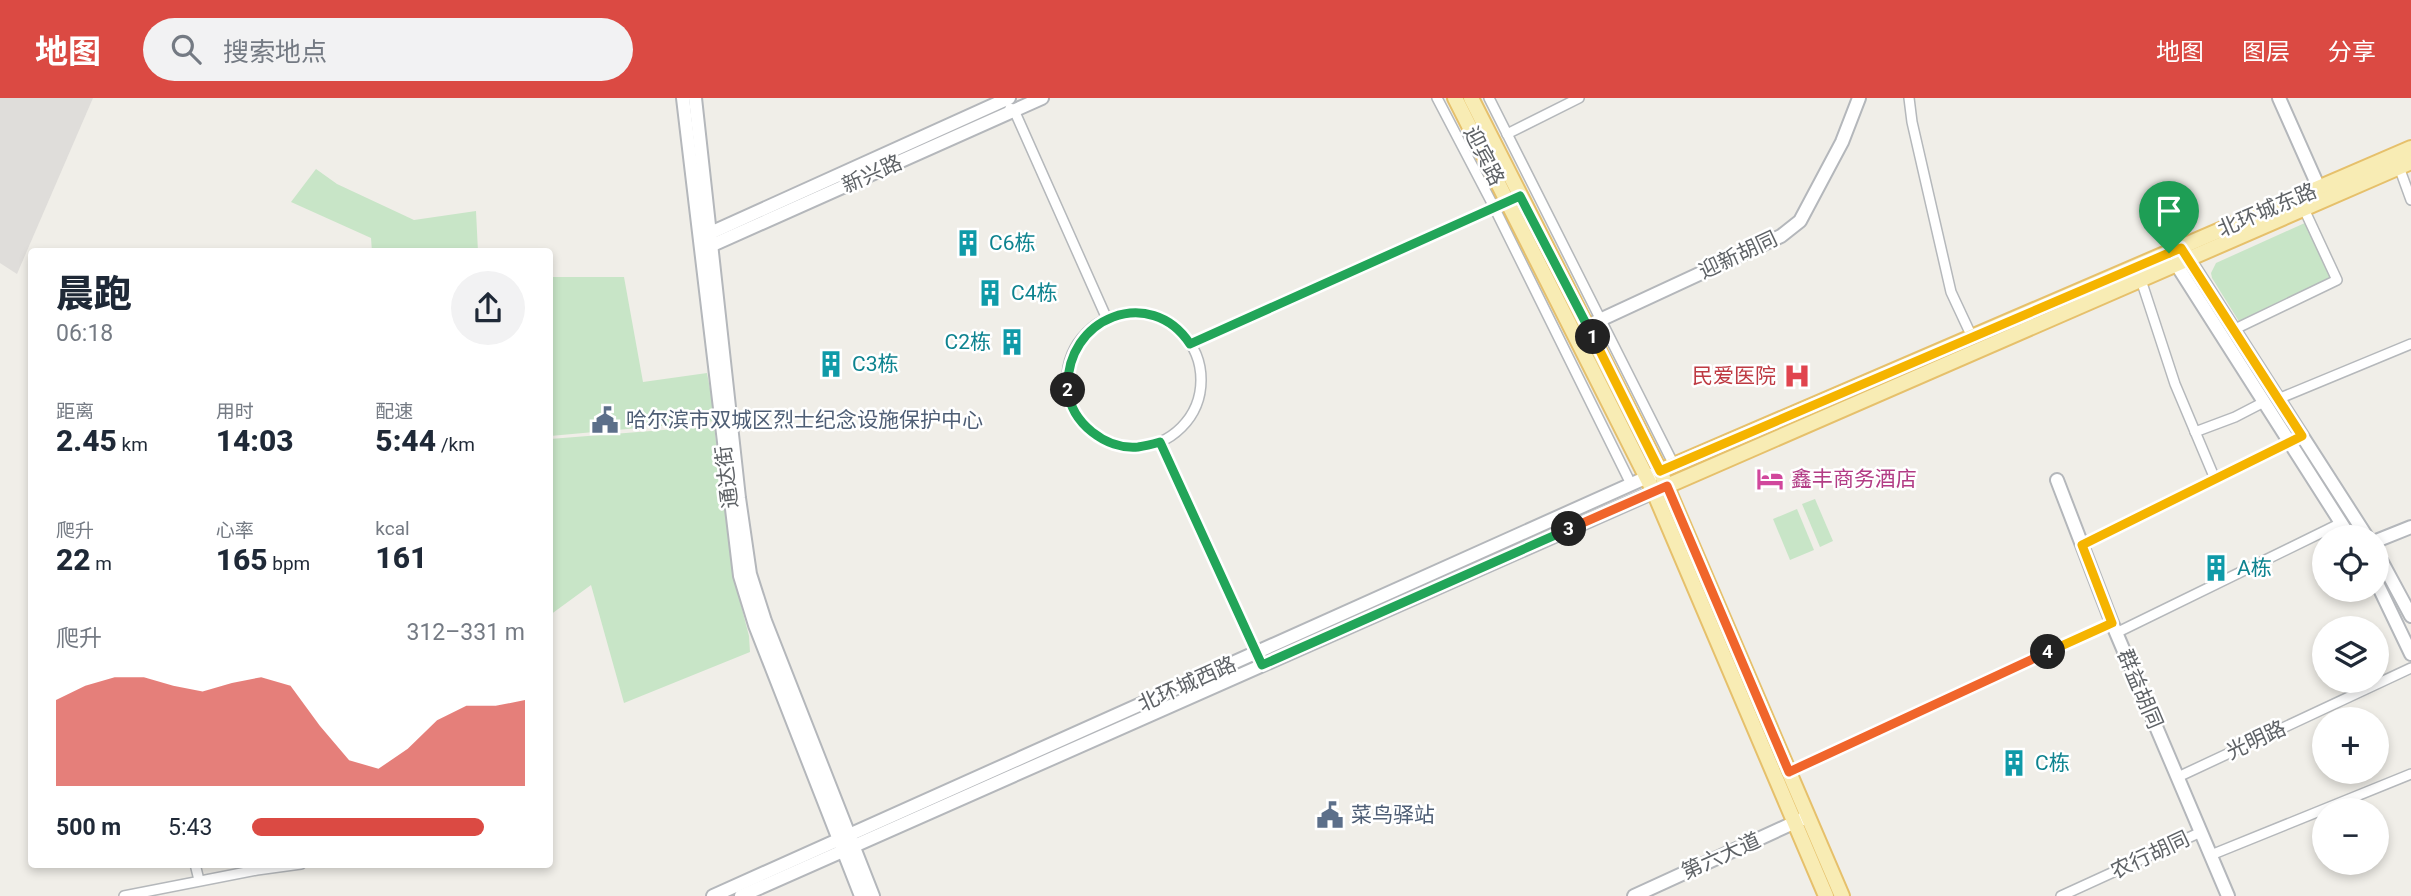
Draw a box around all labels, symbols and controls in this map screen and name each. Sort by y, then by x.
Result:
search box [143,18,633,81]
icon: search [167,30,205,68]
text: 地图 [35,32,101,71]
text: 搜索地点 [223,37,327,67]
text: 地图 [2156,38,2204,66]
text: 图层 [2242,38,2290,66]
text: 分享 [2328,38,2376,66]
street label: 迎宾路 [1459,122,1509,190]
street label: 新兴路 [838,150,906,198]
street label: 北环城东路 [2214,178,2320,242]
pin [2139,181,2199,253]
icon: arrive [2150,192,2188,230]
street label: 迎新胡同 [1695,226,1781,284]
building icon: C6栋 [953,228,983,258]
place label: C6栋 [989,231,1035,255]
button: share [451,271,525,345]
text: 晨跑 [56,272,132,316]
building icon: C4栋 [975,278,1005,308]
place label: C4栋 [1011,281,1057,305]
text: 06:18 [56,320,113,347]
pin: 1 [1576,320,1610,354]
text: 1 [1587,325,1598,348]
building icon: C2栋 [997,327,1027,357]
place label: C2栋 [945,330,991,354]
building icon: C3栋 [816,349,846,379]
place label: C3栋 [852,352,898,376]
hospital icon: 民爱医院 [1782,361,1812,391]
place label: 民爱医院 [1692,364,1776,388]
pin: 2 [1050,372,1086,408]
text: 2 [1062,378,1073,401]
text: 距离 [56,400,94,423]
text: 用时 [216,400,254,423]
text: 配速 [375,400,413,423]
public building icon: 哈尔滨市双城区烈士纪念设施保护中心 [590,405,620,435]
place label: 哈尔滨市双城区烈士纪念设施保护中心 [626,408,983,432]
text: 2.45 [56,423,117,458]
text: 14:03 [216,423,294,458]
text: 5:44 [375,423,436,458]
text: km [117,433,148,456]
text: /km [436,433,475,456]
street label: 通达街 [711,444,743,510]
hotel icon: 鑫丰商务酒店 [1755,464,1785,494]
place label: 鑫丰商务酒店 [1791,467,1917,491]
pin: 3 [1552,512,1586,546]
text: kcal [375,517,410,540]
text: 3 [1563,517,1574,540]
text: 爬升 [56,519,94,542]
text: 心率 [216,519,254,542]
map controls [2312,525,2389,875]
button: locate [2312,525,2389,602]
text: 161 [375,540,427,575]
text: 22 [56,542,91,577]
text: 165 [216,542,268,577]
text: m [91,552,112,575]
text: bpm [268,552,310,575]
building icon: A栋 [2201,553,2231,583]
place label: A栋 [2237,556,2272,580]
button: layers [2312,616,2389,693]
text: 312–331 m [406,619,525,646]
text: 爬升 [56,625,102,652]
pin: 4 [2030,634,2066,670]
text: 4 [2042,640,2053,663]
street label: 群益胡同 [2113,646,2167,732]
street label: 北环城西路 [1134,652,1240,716]
button: + [2312,707,2389,784]
street label: 光明路 [2222,716,2290,764]
building icon: C栋 [1999,748,2029,778]
place label: C栋 [2035,751,2070,775]
button: − [2312,798,2389,875]
public building icon: 菜鸟驿站 [1315,800,1345,830]
place label: 菜鸟驿站 [1351,803,1435,827]
text: 500 m [56,814,121,841]
text: 5:43 [168,814,212,841]
street label: 农行胡同 [2107,826,2193,884]
street label: 第六大道 [1678,828,1764,884]

